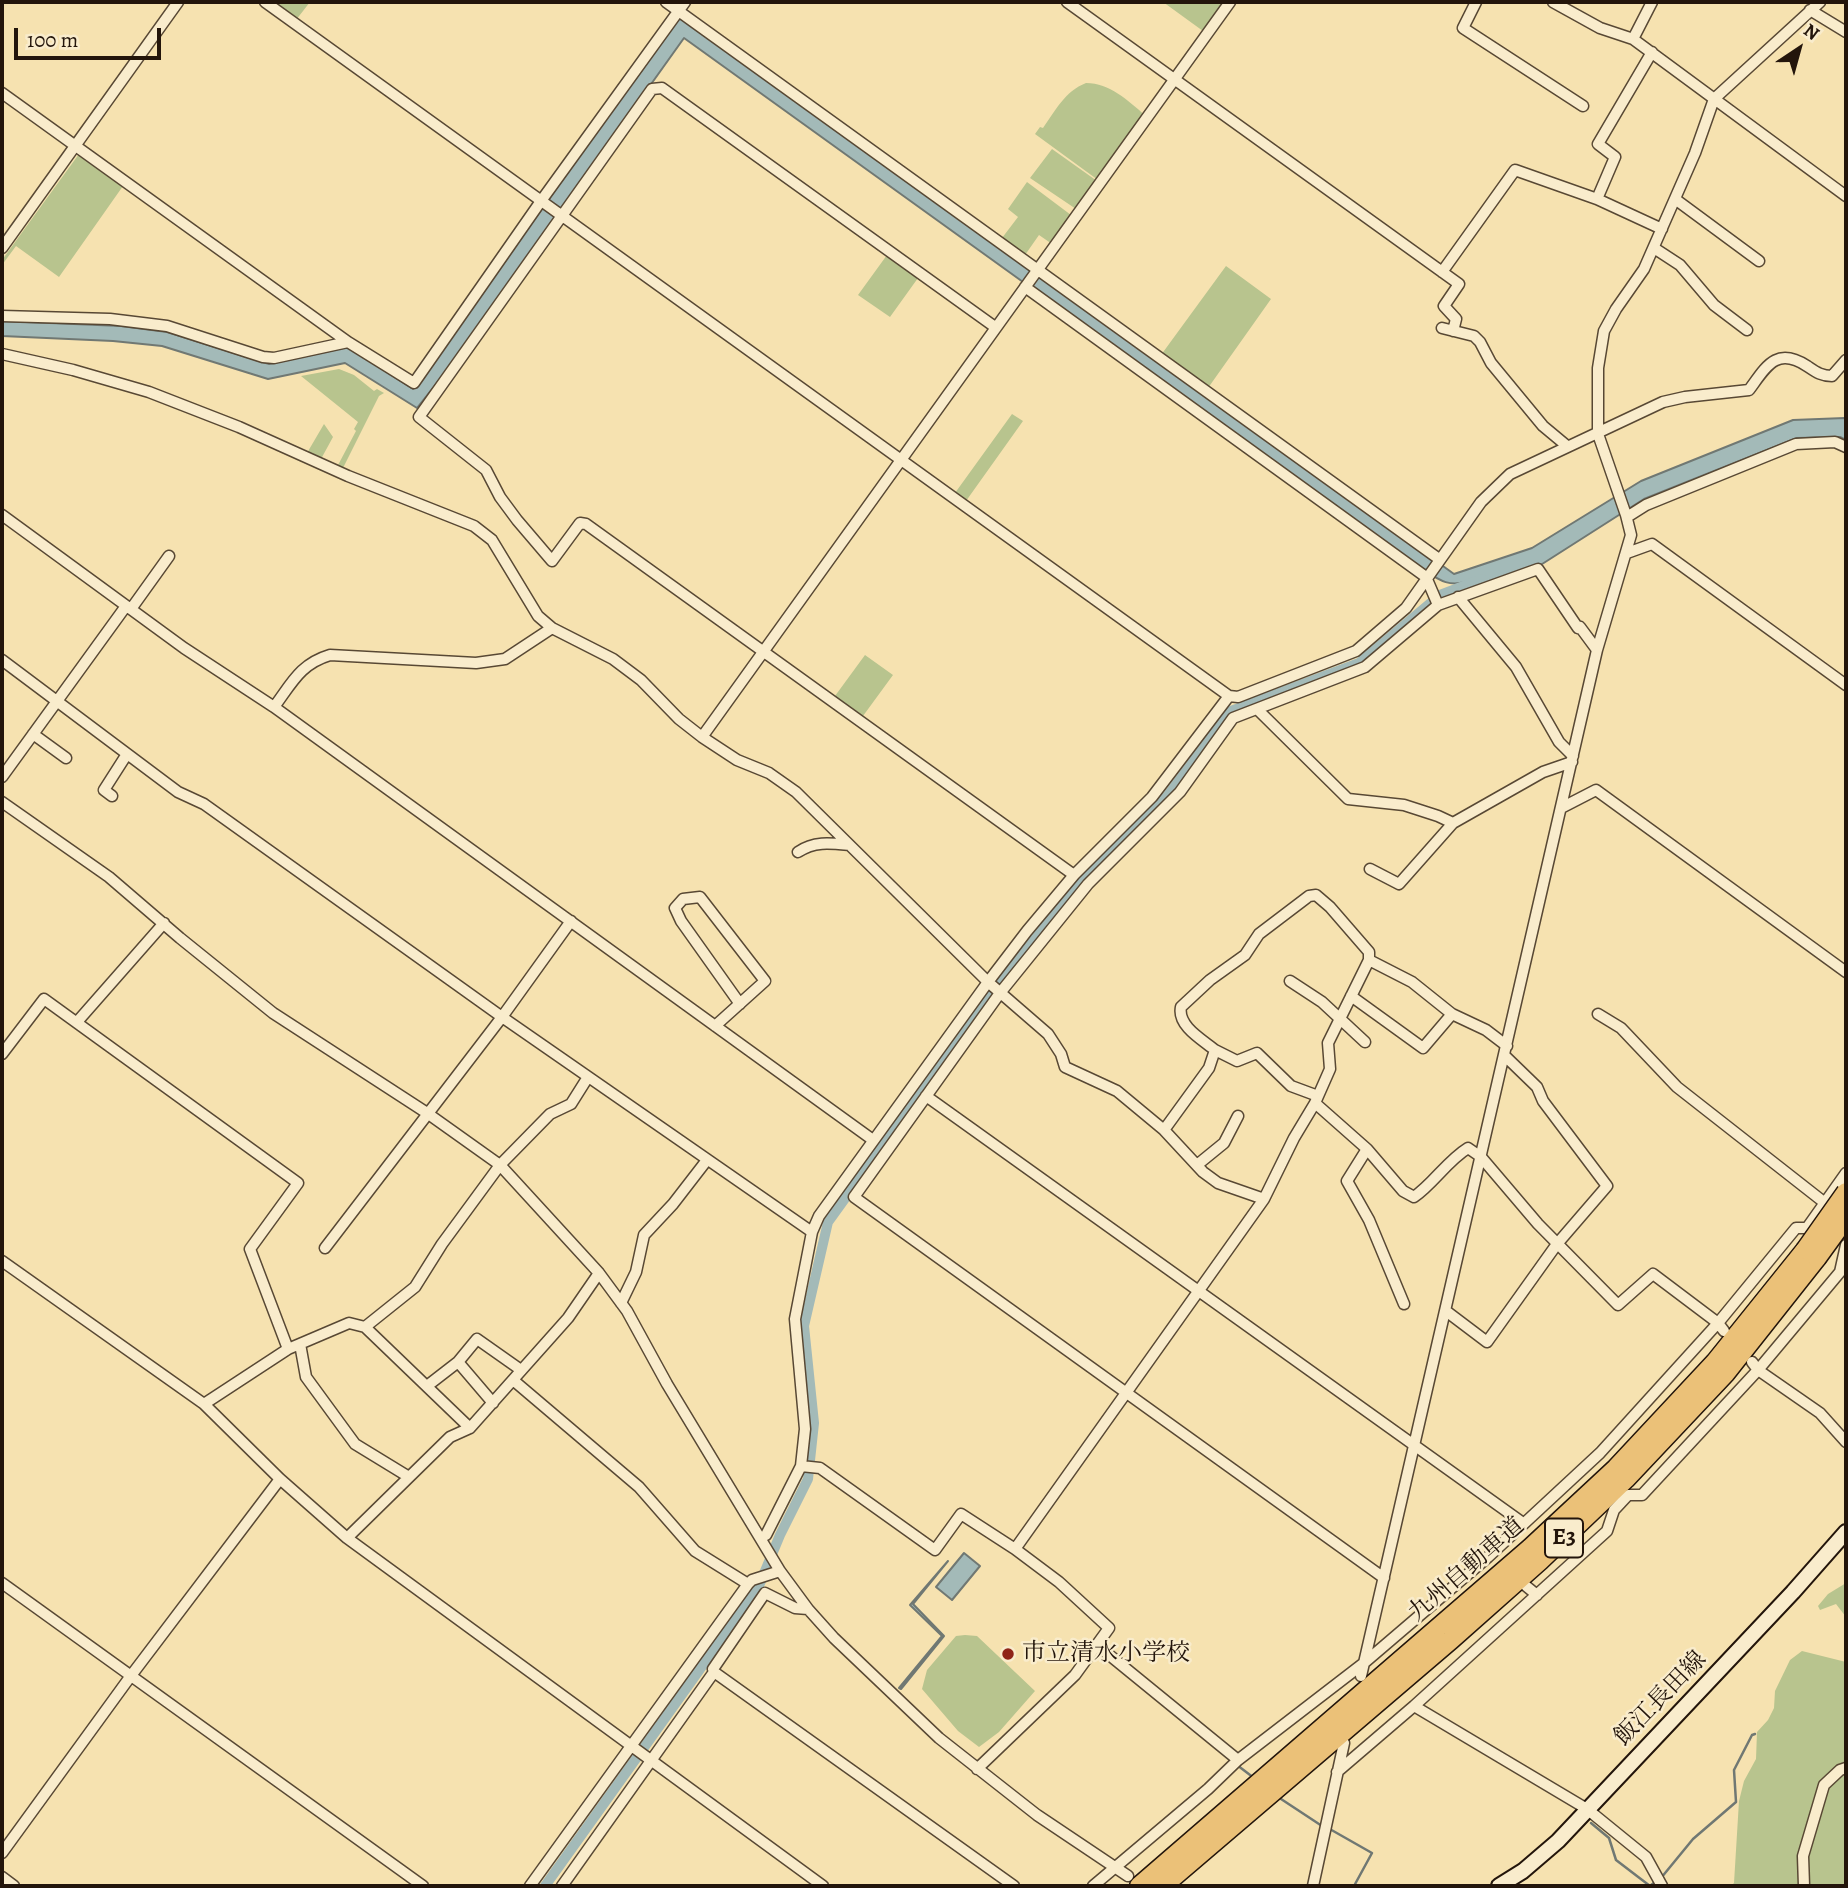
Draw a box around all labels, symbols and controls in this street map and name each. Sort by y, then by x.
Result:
scale bar [18,14,164,58]
north arrow [1764,14,1834,84]
text: N [1798,17,1825,47]
text: 100 m [27,26,78,54]
street label: 九州自動車道 [1403,1512,1531,1628]
road number: E3 [1545,1518,1583,1558]
place label: 市立清水小学校 [1022,1640,1190,1668]
marker: 市立清水小学校 [1000,1646,1016,1662]
street label: 飯江長田線 [1609,1646,1713,1752]

